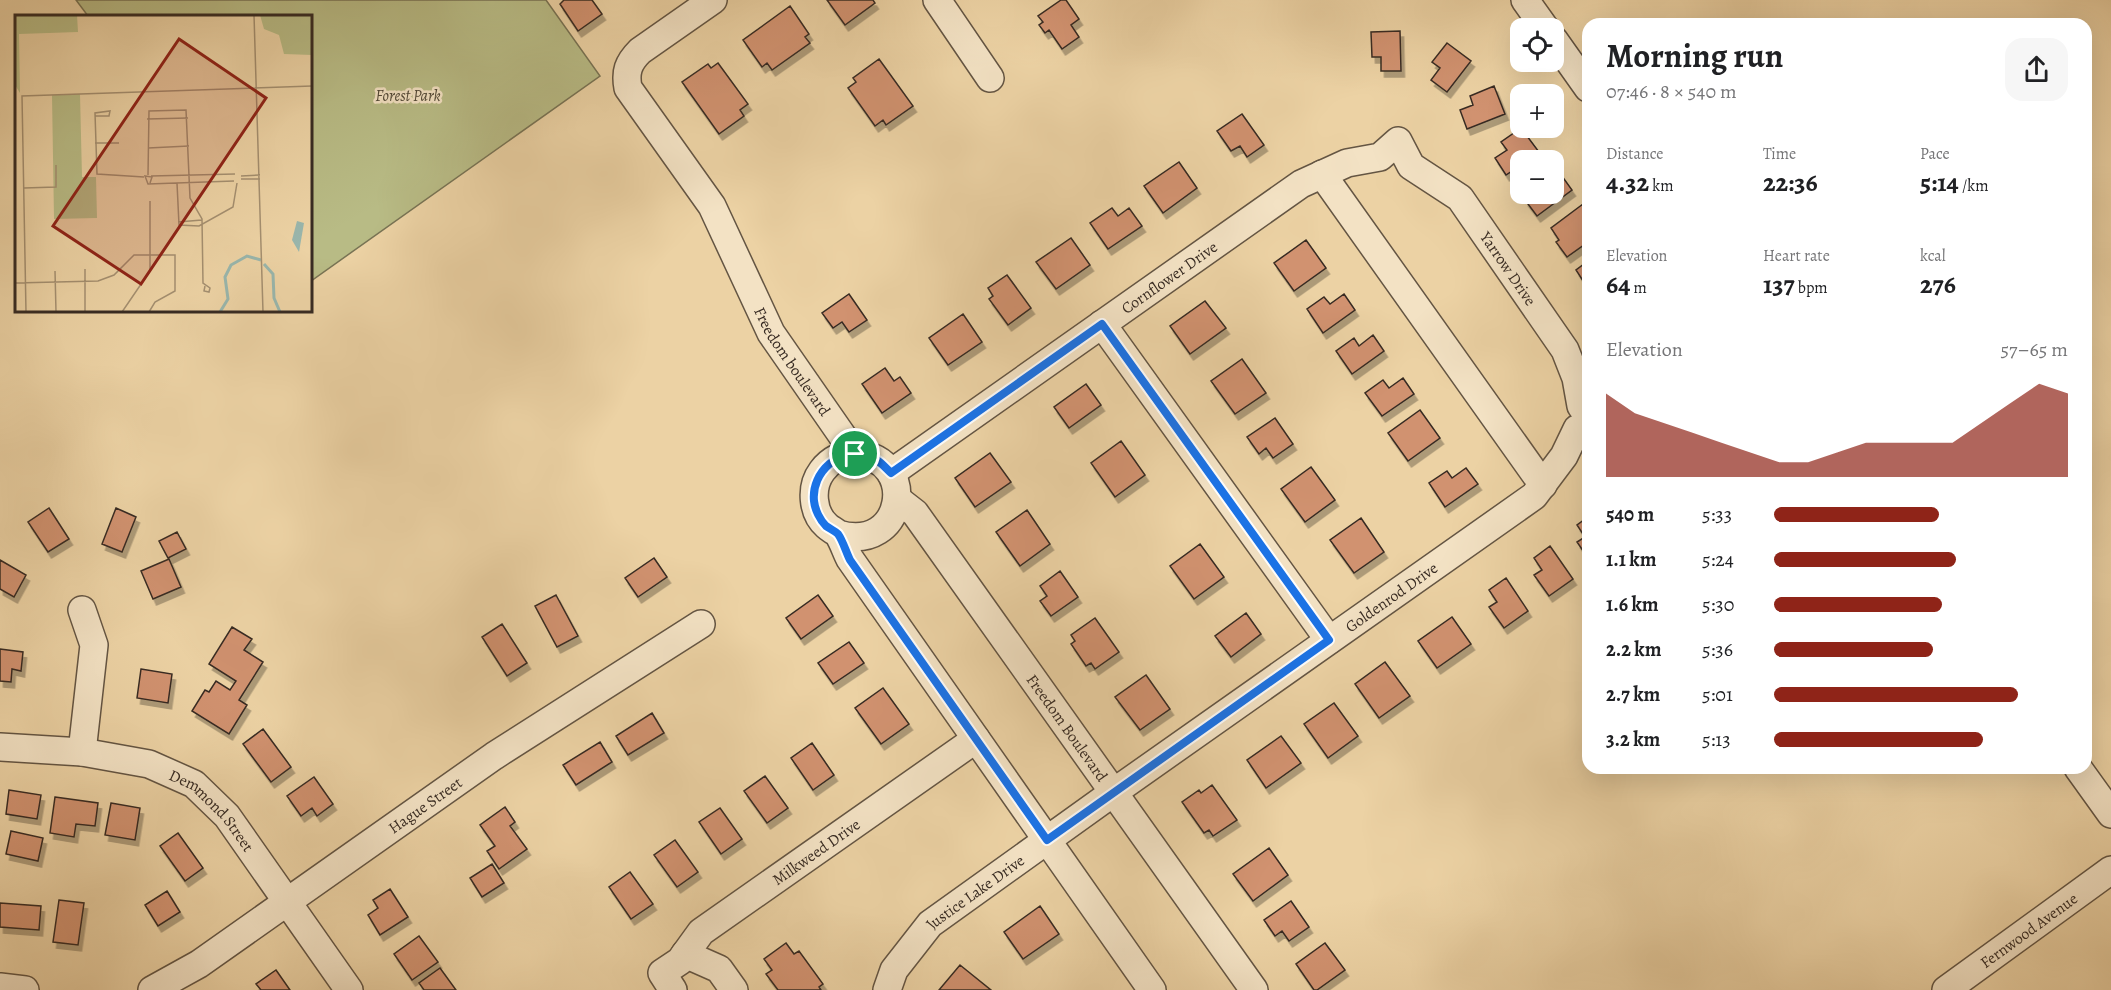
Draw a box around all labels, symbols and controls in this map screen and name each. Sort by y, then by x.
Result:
inset map [15,15,312,312]
map controls [1510,18,1564,204]
button: locate [1510,18,1564,72]
text: Morning run [1606,33,1783,78]
button: share [2005,38,2068,101]
text: 07:46 · 8 × 540 m [1606,78,1737,105]
button: + [1510,84,1564,138]
park label: Forest Park [375,85,441,107]
text: Distance [1606,143,1663,165]
text: Time [1763,143,1796,165]
text: Pace [1920,143,1950,165]
button: − [1510,150,1564,204]
text: 4.32 [1606,165,1649,200]
text: 22:36 [1763,165,1818,200]
text: 5:14 [1920,165,1959,200]
text: km [1649,175,1674,197]
text: /km [1959,175,1989,197]
street label: Yarrow Drive [1474,227,1541,310]
street label: Cornflower Drive [1117,236,1222,319]
text: Elevation [1606,245,1667,267]
text: Heart rate [1763,245,1830,267]
text: kcal [1920,245,1946,267]
text: 64 [1606,267,1630,302]
text: 137 [1763,267,1795,302]
text: 276 [1920,267,1956,302]
text: m [1630,277,1647,299]
text: bpm [1795,277,1828,299]
street label: Freedom boulevard [748,304,835,421]
text: Elevation [1606,336,1683,363]
text: 57–65 m [2000,336,2068,363]
pin [829,428,880,479]
icon: arrive [838,437,871,470]
text: 540 m [1606,501,1654,528]
text: 5:33 [1702,501,1732,528]
text: 1.1 km [1606,546,1656,573]
text: 5:24 [1702,546,1734,573]
street label: Goldenrod Drive [1341,557,1442,638]
text: 1.6 km [1606,591,1659,618]
text: 5:30 [1702,591,1734,618]
text: 2.2 km [1606,636,1661,663]
text: 5:36 [1702,636,1733,663]
street label: Freedom Boulevard [1021,670,1113,787]
text: 2.7 km [1606,681,1660,708]
text: 5:01 [1702,681,1733,708]
text: 3.2 km [1606,726,1660,753]
text: 5:13 [1702,726,1731,753]
street label: Demmond Street [165,764,259,856]
street label: Hague Street [384,772,467,839]
street label: Milkweed Drive [768,814,865,891]
street label: Justice Lake Drive [920,850,1029,933]
street label: Fernwood Avenue [1976,888,2082,974]

